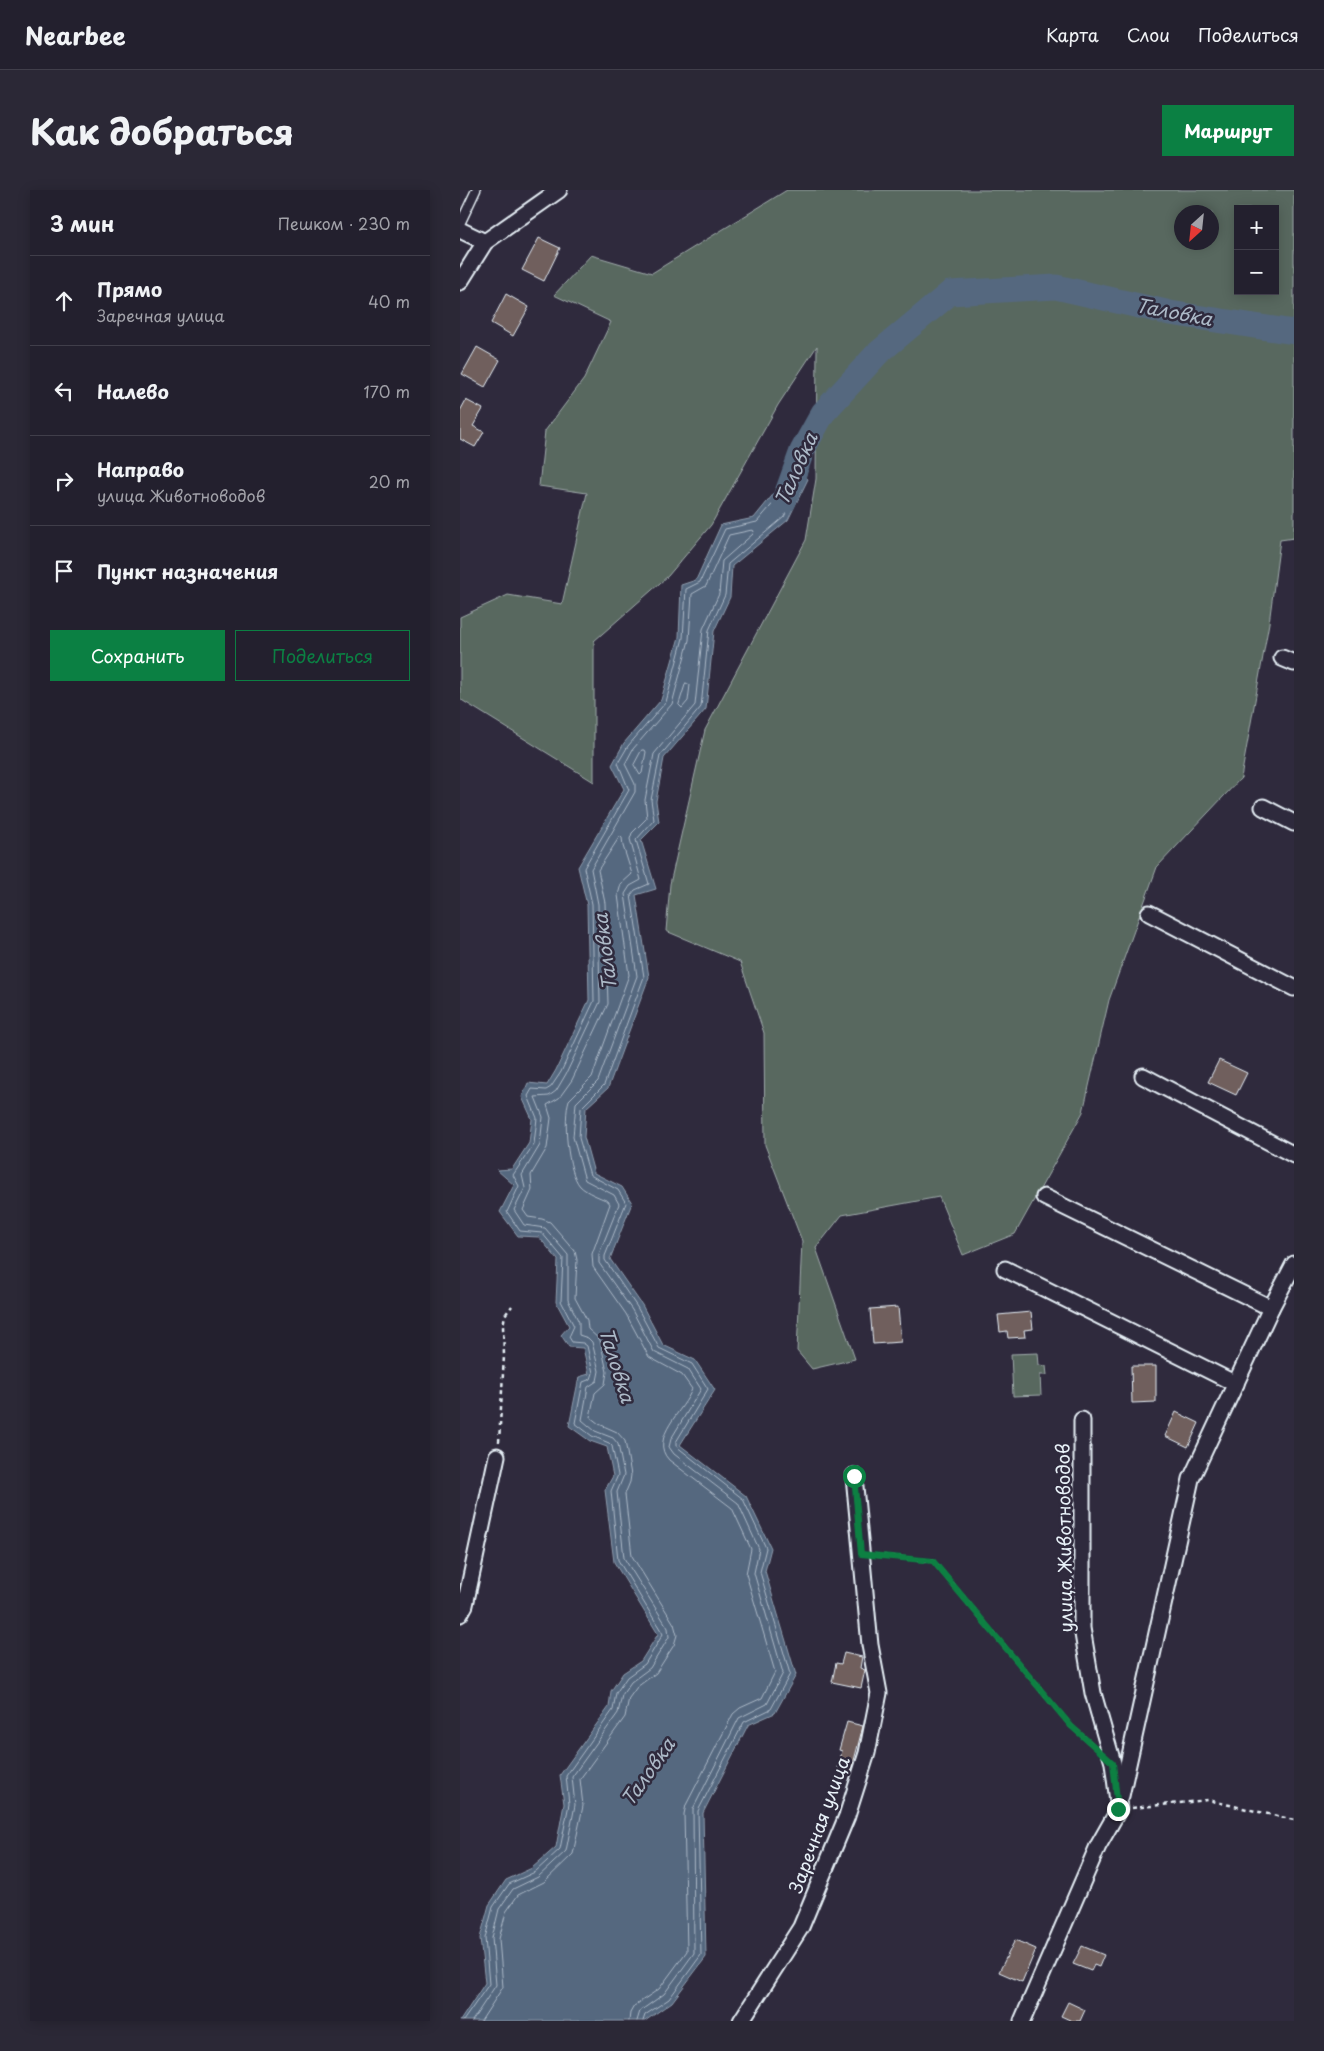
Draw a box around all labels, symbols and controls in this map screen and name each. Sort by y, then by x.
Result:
text: Nearbee [25,17,126,53]
text: Карта [1046,21,1099,48]
text: Слои [1127,21,1170,48]
text: Поделиться [1198,21,1299,48]
text: Как добраться [30,104,294,157]
button: Маршрут [1162,105,1294,156]
north arrow [1174,205,1219,250]
map controls [1234,205,1279,295]
button: + [1234,205,1279,250]
text: 3 мин [50,207,114,239]
text: Пешком · 230 m [278,211,410,235]
button: − [1234,250,1279,295]
text: Прямо [97,275,162,303]
icon: ahead [50,287,78,315]
text: 40 m [368,289,410,313]
water label: Таловка [1134,290,1216,332]
text: Заречная улица [97,303,225,327]
icon: left [50,377,78,405]
text: Налево [97,377,169,405]
text: 170 m [364,379,410,403]
water label: Таловка [767,427,824,510]
text: Направо [97,455,184,483]
icon: right [50,467,78,495]
text: 20 m [369,469,410,493]
text: улица Животноводов [97,483,265,507]
icon: arrive [50,557,78,585]
text: Пункт назначения [97,557,278,585]
button: Сохранить [50,630,225,681]
button: Поделиться [235,630,410,681]
water label: Таловка [585,911,623,992]
water label: Таловка [593,1324,643,1407]
street label: улица Животноводов [1048,1443,1079,1633]
route start [843,1465,866,1488]
water label: Таловка [614,1731,681,1811]
street label: Заречная улица [781,1752,856,1897]
route end [1107,1798,1130,1821]

